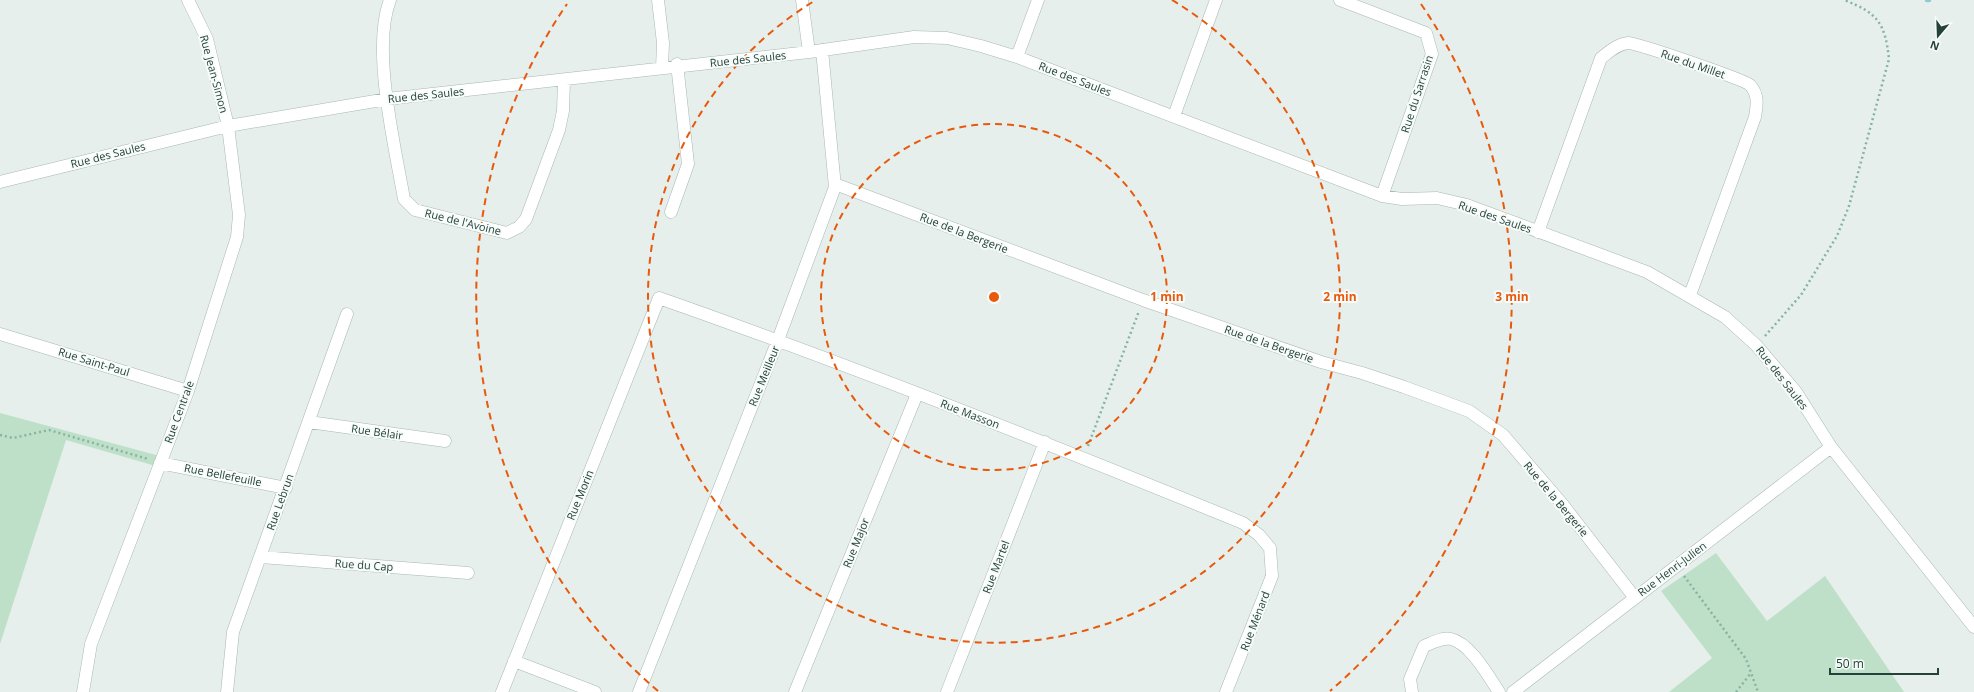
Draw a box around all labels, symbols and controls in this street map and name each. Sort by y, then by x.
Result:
north arrow [1918,16,1958,56]
street label: Rue Jean-Simon [197,33,232,115]
text: N [1928,37,1941,54]
street label: Rue du Millet [1659,45,1727,82]
street label: Rue des Saules [709,47,787,70]
street label: Rue du Sarrasin [1397,53,1436,135]
street label: Rue des Saules [1037,58,1114,99]
street label: Rue des Saules [387,83,465,106]
street label: Rue des Saules [69,138,147,171]
street label: Rue des Saules [1456,197,1534,236]
street label: Rue de l'Avoine [423,205,503,238]
street label: Rue de la Bergerie [918,209,1010,256]
text: 1 min [1150,288,1184,305]
text: 2 min [1323,288,1357,305]
text: 3 min [1495,288,1529,305]
centre of rings [987,290,1001,304]
street label: Rue de la Bergerie [1223,321,1316,366]
street label: Rue Meilleur [745,343,783,408]
street label: Rue des Saules [1753,343,1812,413]
street label: Rue Saint-Paul [57,344,132,380]
street label: Rue Centrale [160,378,197,445]
street label: Rue Masson [938,395,1002,432]
street label: Rue Bélair [350,420,404,443]
street label: Rue de la Bergerie [1521,458,1592,539]
street label: Rue Bellefeuille [183,460,263,489]
street label: Rue Morin [563,467,596,522]
street label: Rue Lebrun [262,471,297,532]
street label: Rue Major [839,515,873,570]
street label: Rue Martel [979,538,1013,596]
street label: Rue Henri-Julien [1634,538,1709,599]
street label: Rue du Cap [334,555,394,574]
street label: Rue Ménard [1236,589,1273,653]
scale bar [1830,650,1938,676]
text: 50 m [1836,655,1864,672]

